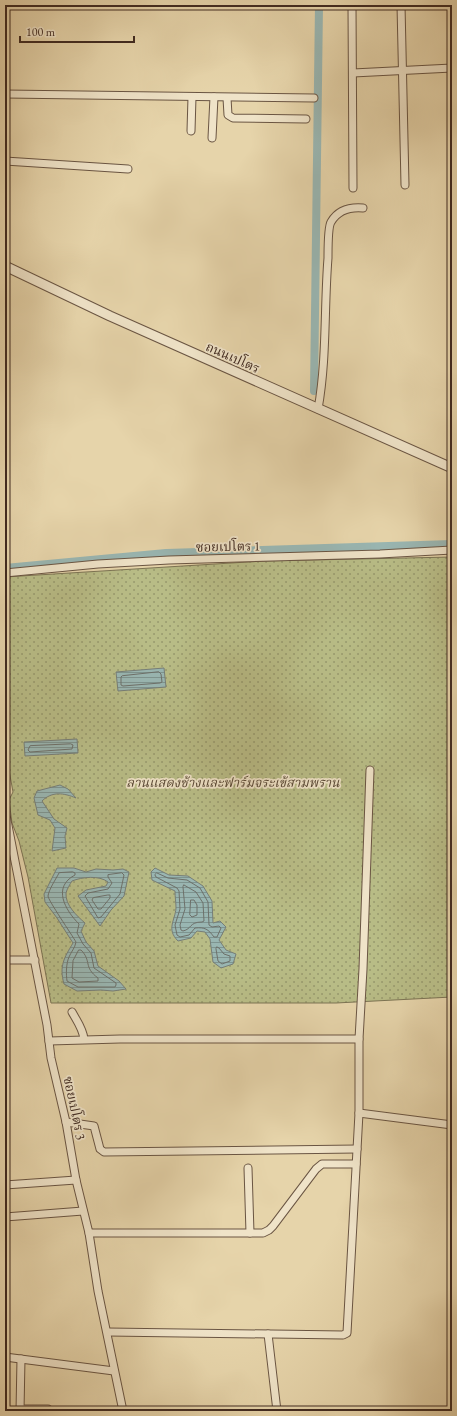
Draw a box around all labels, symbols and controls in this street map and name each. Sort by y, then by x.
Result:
scale bar [20,18,134,44]
text: 100 m [26,24,56,40]
street label: ถนนเปโตร [203,338,263,377]
street label: ซอยเปโตร 1 [196,537,260,556]
park label: ลานแสดงช้างและฟาร์มจระเข้สามพราน [126,774,340,791]
street label: ซอยเปโตร 3 [59,1075,90,1141]

